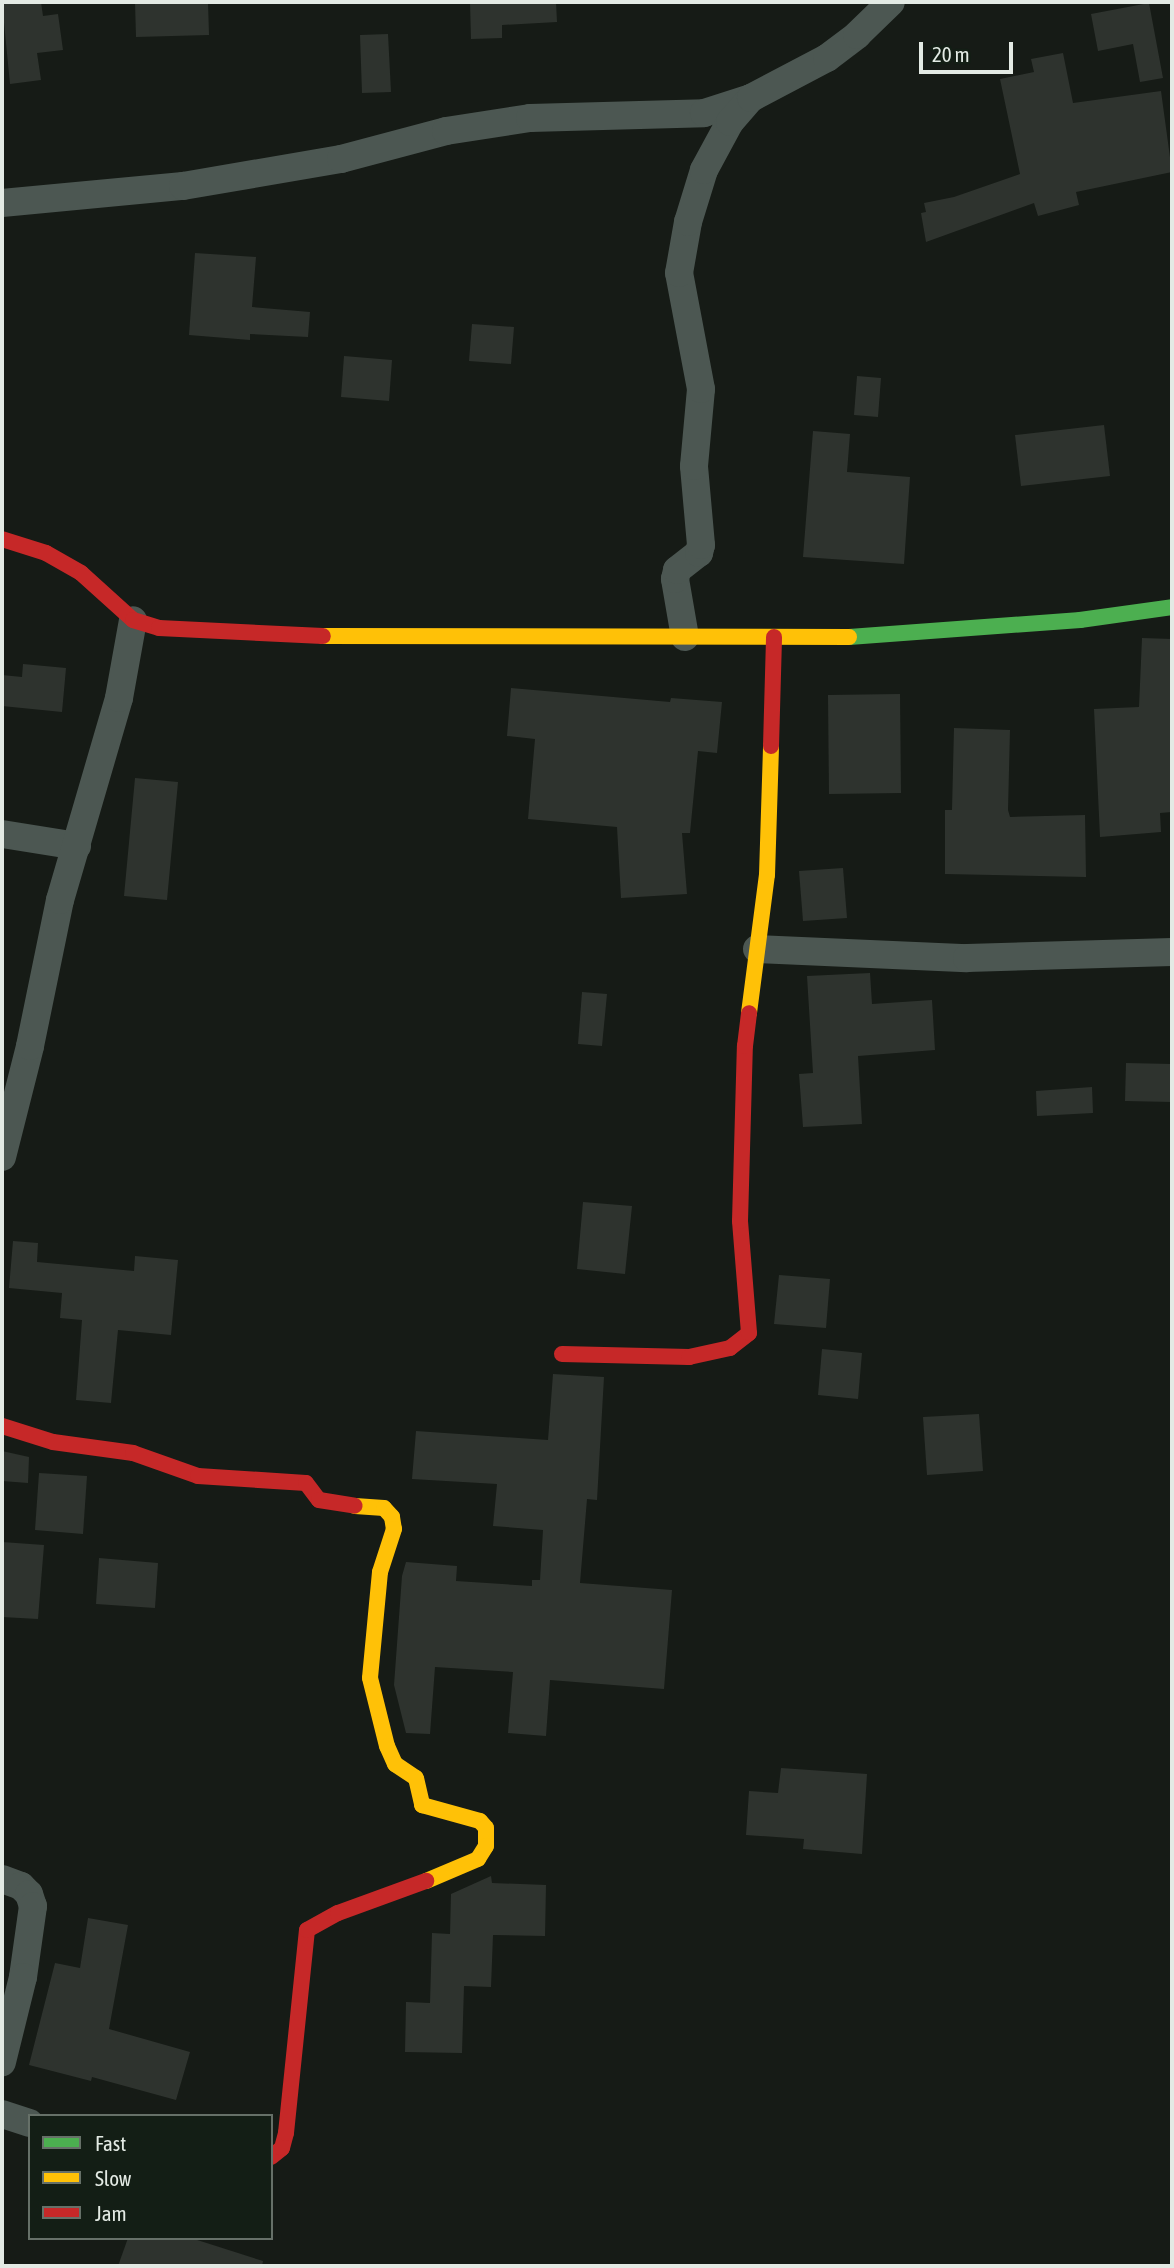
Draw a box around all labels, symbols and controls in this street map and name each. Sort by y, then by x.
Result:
scale bar [922,28,1016,72]
text: 20 m [932,42,970,66]
legend [28,2114,273,2240]
text: Fast [95,2131,126,2155]
text: Slow [95,2166,131,2190]
text: Jam [95,2201,127,2225]

